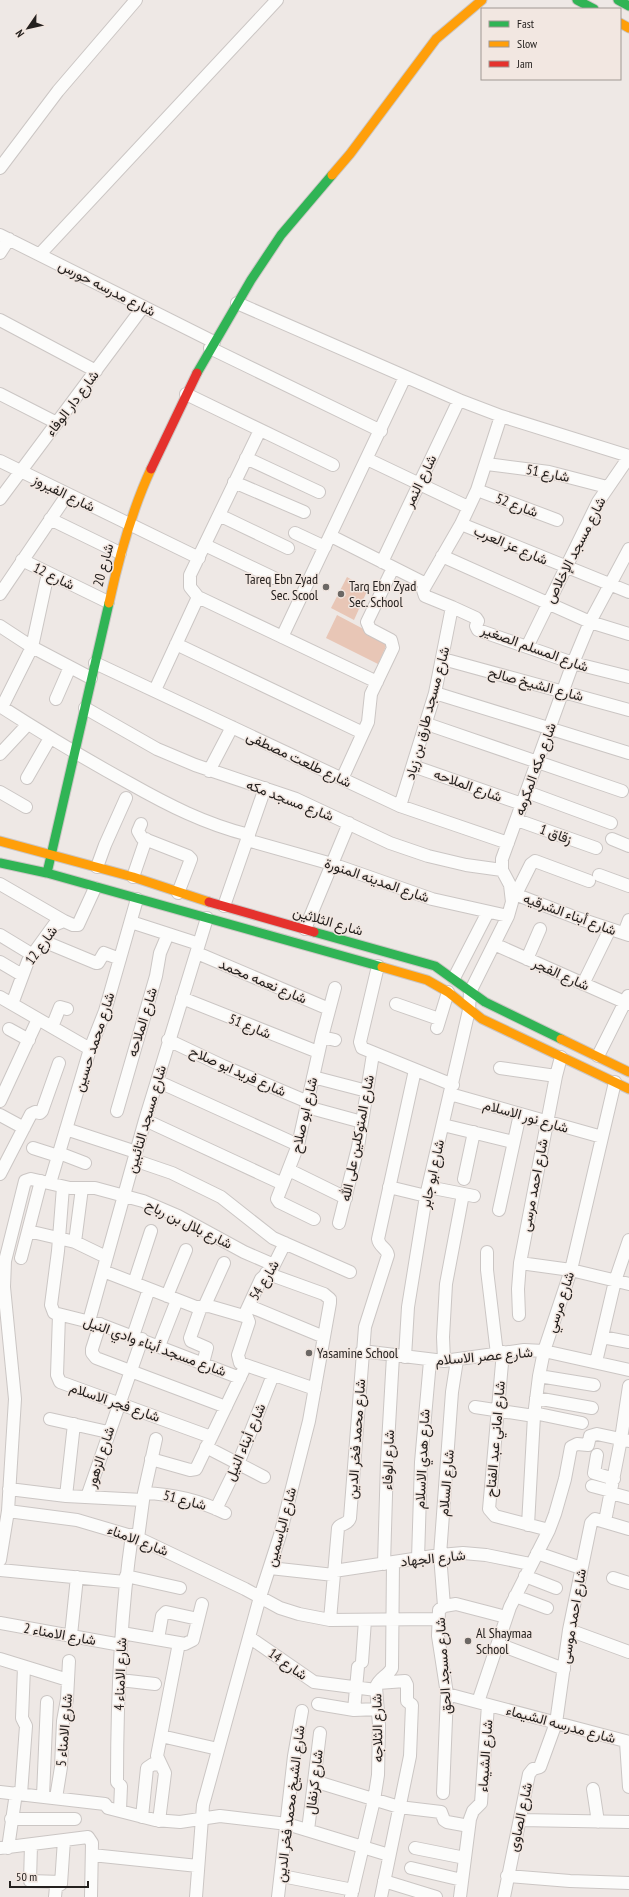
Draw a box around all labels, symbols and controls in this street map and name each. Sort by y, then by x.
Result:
north arrow [8,8,48,48]
legend [481,8,621,80]
text: Fast [517,16,535,31]
text: N [12,27,27,40]
text: Slow [517,36,538,51]
text: Jam [516,56,533,71]
street label: شارع مدرسه حورس [54,256,159,322]
street label: شارع دار الوفاء [41,366,104,441]
street label: شارع النمر [399,452,442,512]
street label: شارع 51 [524,460,571,488]
street label: شارع الفيروز [28,470,98,518]
street label: شارع 52 [493,489,541,523]
street label: شارع مسجد الإخلاص [540,494,611,607]
street label: شارع عز العرب [471,521,551,570]
street label: شارع 20 [89,542,119,589]
street label: شارع 12 [30,558,78,595]
place label: Tareq Ebn Zyad Sec. Scool [245,570,319,604]
place label: Tarq Ebn Zyad Sec. School [349,577,416,611]
marker: Tareq Ebn Zyad Sec. Scool [321,582,331,592]
marker: Tarq Ebn Zyad Sec. School [336,589,346,599]
street label: شارع المسلم الصغير [477,620,591,678]
street label: شارع مسجد طارق بن زياد [401,645,455,782]
street label: شارع الشيخ صالح [486,663,586,707]
street label: شارع مكه المكرمه [510,720,562,819]
street label: شارع طلعت مصطفى [243,727,354,793]
street label: شارع الملاحه [431,764,505,808]
street label: شارع مسجد مكه [243,775,336,827]
street label: زقاق 1 [537,820,575,848]
street label: شارع المدينه المنورة [322,854,432,908]
street label: شارع أبناء الشرقيه [520,889,619,941]
street label: شارع الثلاثين [290,902,365,942]
street label: شارع 12 [21,922,63,969]
street label: شارع الفجر [528,953,592,996]
street label: شارع نعمه محمد [215,954,310,1009]
street label: شارع الملاحه [123,985,163,1059]
street label: شارع محمد حسين [69,990,120,1095]
street label: شارع 51 [226,1009,274,1044]
street label: شارع فريد ابو صلاح [186,1042,289,1102]
street label: شارع مسجد التائبين [122,1063,172,1176]
street label: شارع المتوكلين على الله [336,1073,380,1203]
street label: شارع ابو صلاح [287,1075,323,1155]
street label: شارع نور الاسلام [481,1095,571,1139]
street label: شارع احمد مرسى [516,1137,554,1233]
street label: شارع ابو جابر [416,1138,450,1212]
street label: شارع بلال بن رباح [142,1195,235,1255]
street label: شارع 54 [245,1257,285,1304]
street label: شارع مرسي [542,1269,581,1336]
street label: شارع مسجد أبناء وادي النيل [80,1312,229,1383]
street label: شارع عصر الاسلام [434,1343,534,1371]
place label: Yasamine School [317,1344,399,1362]
marker: Yasamine School [304,1348,314,1358]
street label: شارع فجر الاسلام [67,1378,163,1428]
street label: شارع محمد فخر الدين [343,1378,371,1500]
street label: شارع اماني عبد الفتاح [481,1380,512,1498]
street label: شارع أبناء النيل [221,1401,271,1484]
street label: شارع هدي الاسلام [410,1409,437,1510]
street label: شارع الزهور [81,1424,120,1492]
street label: شارع الوفاء [378,1430,400,1491]
street label: شارع السلام [434,1449,460,1517]
street label: شارع الياسمين [262,1485,302,1569]
street label: شارع 51 [161,1486,208,1516]
street label: شارع الامناء [104,1520,171,1562]
street label: شارع الجهاد [400,1546,467,1572]
street label: شارع احمد موسى [556,1567,592,1665]
street label: شارع مسجد الحق [431,1617,457,1715]
street label: شارع الامناء 2 [22,1619,98,1651]
place label: Al Shaymaa School [476,1624,532,1658]
marker: Al Shaymaa School [463,1636,473,1646]
street label: شارع الامناء 4 [110,1637,132,1711]
street label: شارع 14 [264,1644,311,1686]
street label: شارع الامناء 5 [52,1693,78,1767]
street label: شارع الثلاجه [367,1693,389,1763]
street label: شارع مدرسه الشيماء [504,1701,618,1749]
street label: شارع الشيماء [473,1719,499,1793]
street label: شارع الشيخ محمد فخر الدين [271,1724,311,1884]
street label: شارع كرنفال [301,1748,329,1816]
street label: شارع الصاوى [504,1781,538,1854]
scale bar [10,1863,88,1889]
text: 50 m [16,1869,37,1884]

